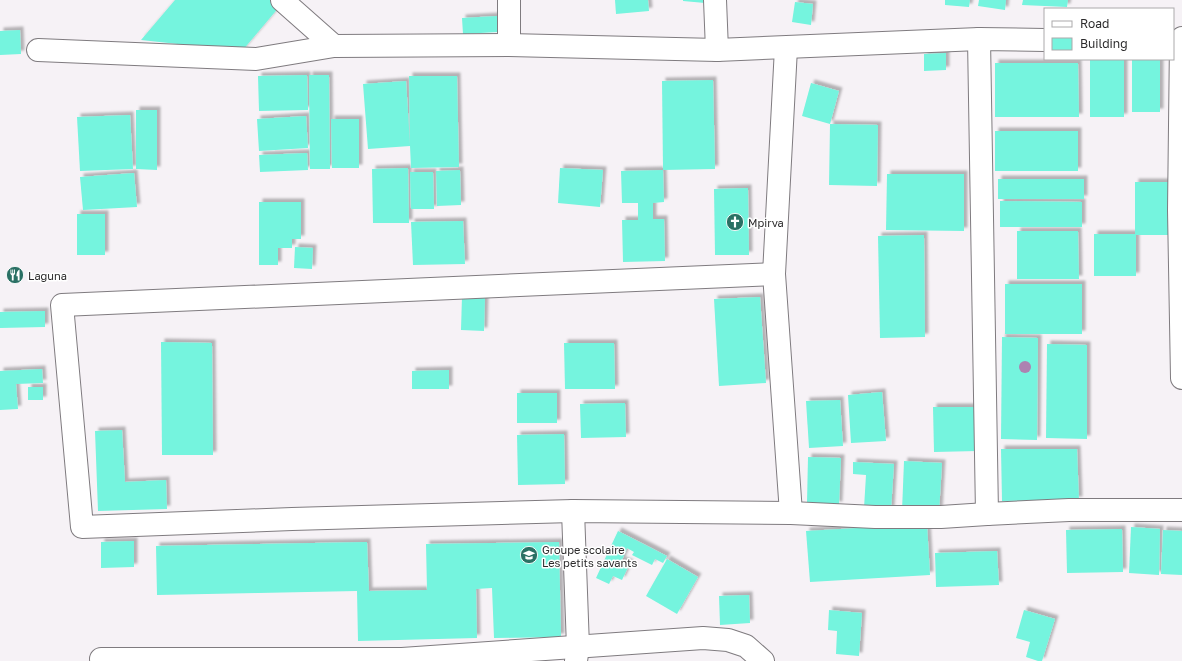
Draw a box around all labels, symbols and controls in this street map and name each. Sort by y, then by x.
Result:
legend [1044,8,1174,60]
text: Road [1080,16,1109,31]
text: Building [1080,36,1128,51]
church icon: Mpirva [725,212,745,232]
place label: Mpirva [748,216,784,229]
restaurant icon: Laguna [5,265,25,285]
place label: Laguna [28,269,67,282]
place label: Groupe scolaire Les petits savants [542,543,638,569]
school or university icon: Groupe scolaire Les petits savants [519,545,539,565]

